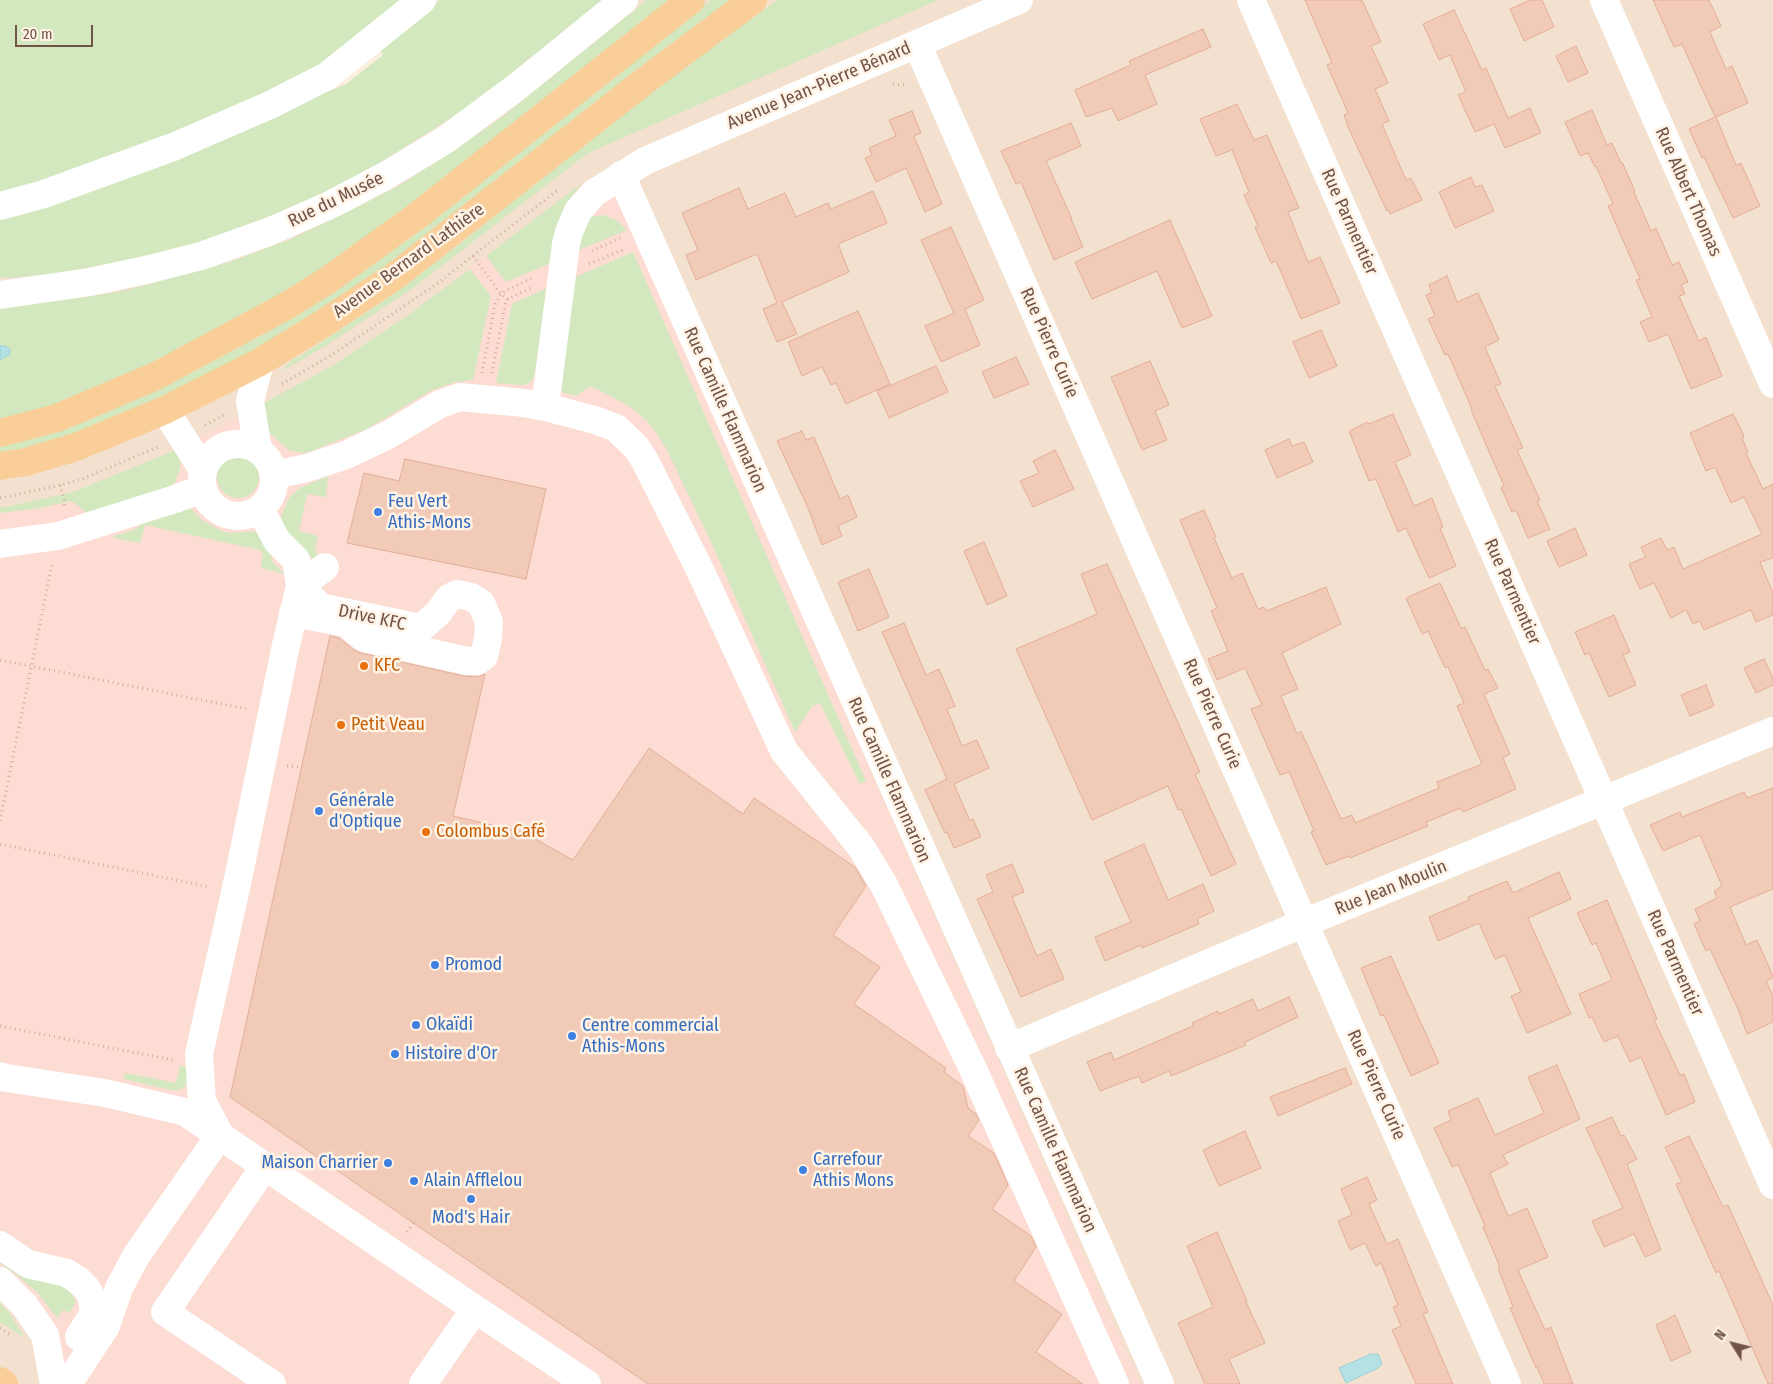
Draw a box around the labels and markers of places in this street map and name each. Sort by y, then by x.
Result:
place label: Feu Vert Athis-Mons [388,491,471,534]
marker: Feu Vert Athis-Mons [372,506,384,518]
place label: KFC [374,655,400,677]
marker: KFC [358,660,370,672]
place label: Petit Veau [351,714,425,736]
marker: Petit Veau [335,719,347,731]
place label: Générale d'Optique [329,790,402,832]
marker: Générale d'Optique [313,805,325,817]
place label: Colombus Café [436,821,545,843]
marker: Colombus Café [420,826,432,838]
place label: Promod [445,954,502,976]
marker: Promod [429,959,441,971]
place label: Okaïdi [426,1014,473,1036]
place label: Centre commercial Athis-Mons [582,1015,719,1058]
marker: Okaïdi [410,1019,422,1031]
marker: Centre commercial Athis-Mons [566,1030,578,1042]
place label: Histoire d'Or [405,1043,498,1065]
marker: Histoire d'Or [389,1048,401,1060]
place label: Carrefour Athis Mons [813,1149,894,1192]
place label: Maison Charrier [261,1152,378,1174]
marker: Maison Charrier [382,1157,394,1169]
marker: Carrefour Athis Mons [797,1164,809,1176]
place label: Alain Afflelou [424,1170,522,1192]
marker: Alain Afflelou [408,1175,420,1187]
marker: Mod's Hair [465,1193,477,1205]
place label: Mod's Hair [432,1207,510,1229]

